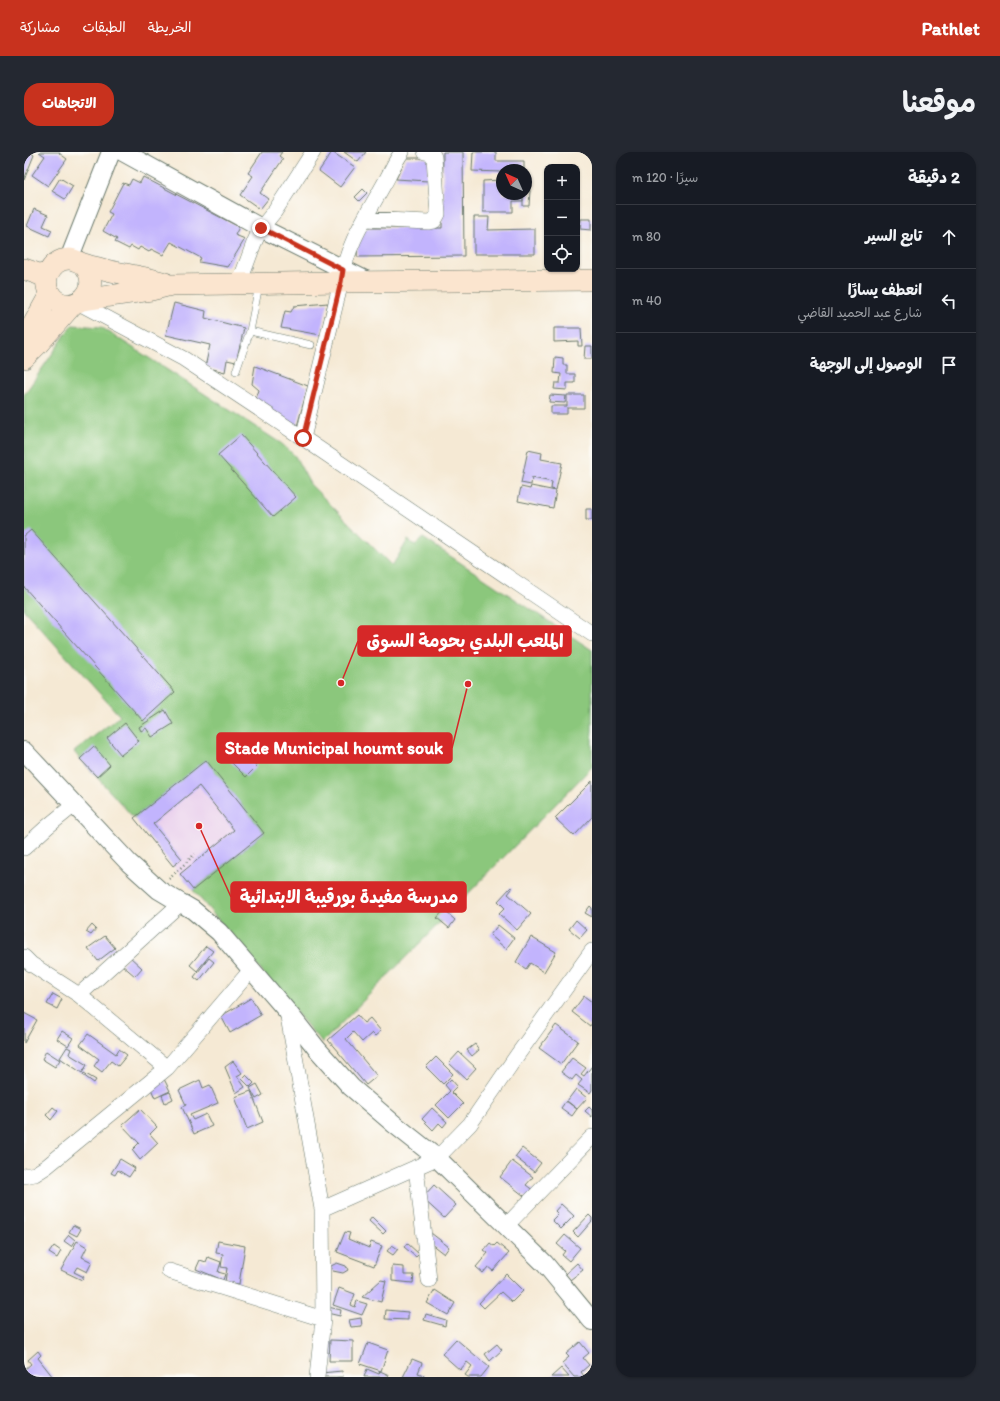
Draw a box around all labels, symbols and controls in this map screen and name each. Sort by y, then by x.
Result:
text: Pathlet [922,17,980,40]
text: مشاركة [20,19,60,36]
text: الطبقات [82,19,126,36]
text: الخريطة [148,19,191,36]
button: الاتجاهات [24,83,114,126]
text: موقعنا [902,85,976,119]
north arrow [496,164,532,200]
map controls [544,164,580,272]
button: + [544,164,580,200]
text: 2 دقيقة [908,167,960,187]
text: سيرًا · 120 m [632,170,698,185]
button: − [544,200,580,236]
route end [252,219,270,237]
icon: ahead [938,226,960,248]
text: تابع السير [865,227,922,245]
text: 80 m [632,229,661,244]
button: locate [544,236,580,272]
text: انعطف يسارًا [848,281,922,299]
icon: left [938,290,960,312]
text: 40 m [632,293,662,308]
text: شارع عبد الحميد القاضي [797,305,922,320]
icon: arrive [938,354,960,376]
text: الوصول إلى الوجهة [810,355,922,373]
route start [294,429,312,447]
callout: الملعب البلدي بحومة السوق [358,626,571,656]
text: الملعب البلدي بحومة السوق [366,630,564,655]
callout: Stade Municipal houmt souk [217,733,452,763]
text: Stade Municipal houmt souk [225,737,444,759]
callout: مدرسة مفيدة بورقيبة الابتدائية [231,882,466,912]
text: مدرسة مفيدة بورقيبة الابتدائية [240,886,458,908]

